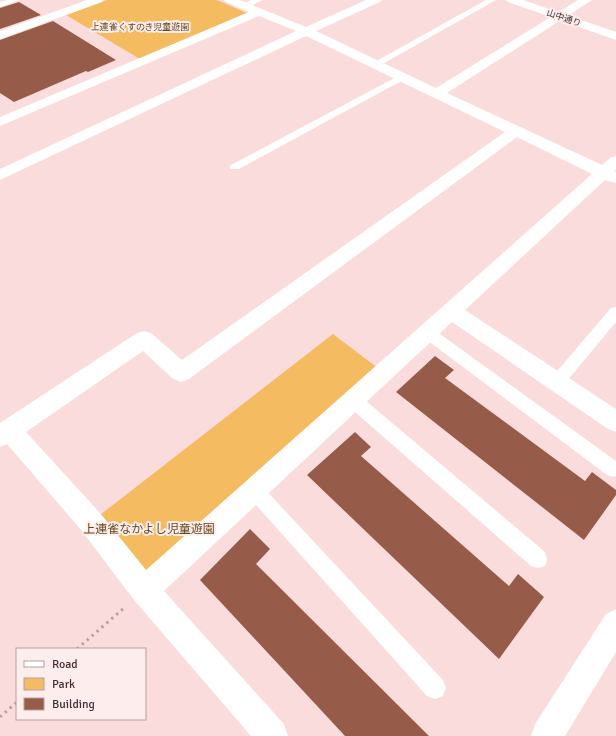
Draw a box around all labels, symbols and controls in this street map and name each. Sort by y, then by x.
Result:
street label: 山中通り [545,7,583,30]
park label: 上連雀くすのき児童遊園 [91,22,189,33]
park label: 上連雀なかよし児童遊園 [83,522,215,537]
legend [16,648,146,720]
text: Road [52,657,78,672]
text: Park [52,677,75,692]
text: Building [52,697,95,712]

